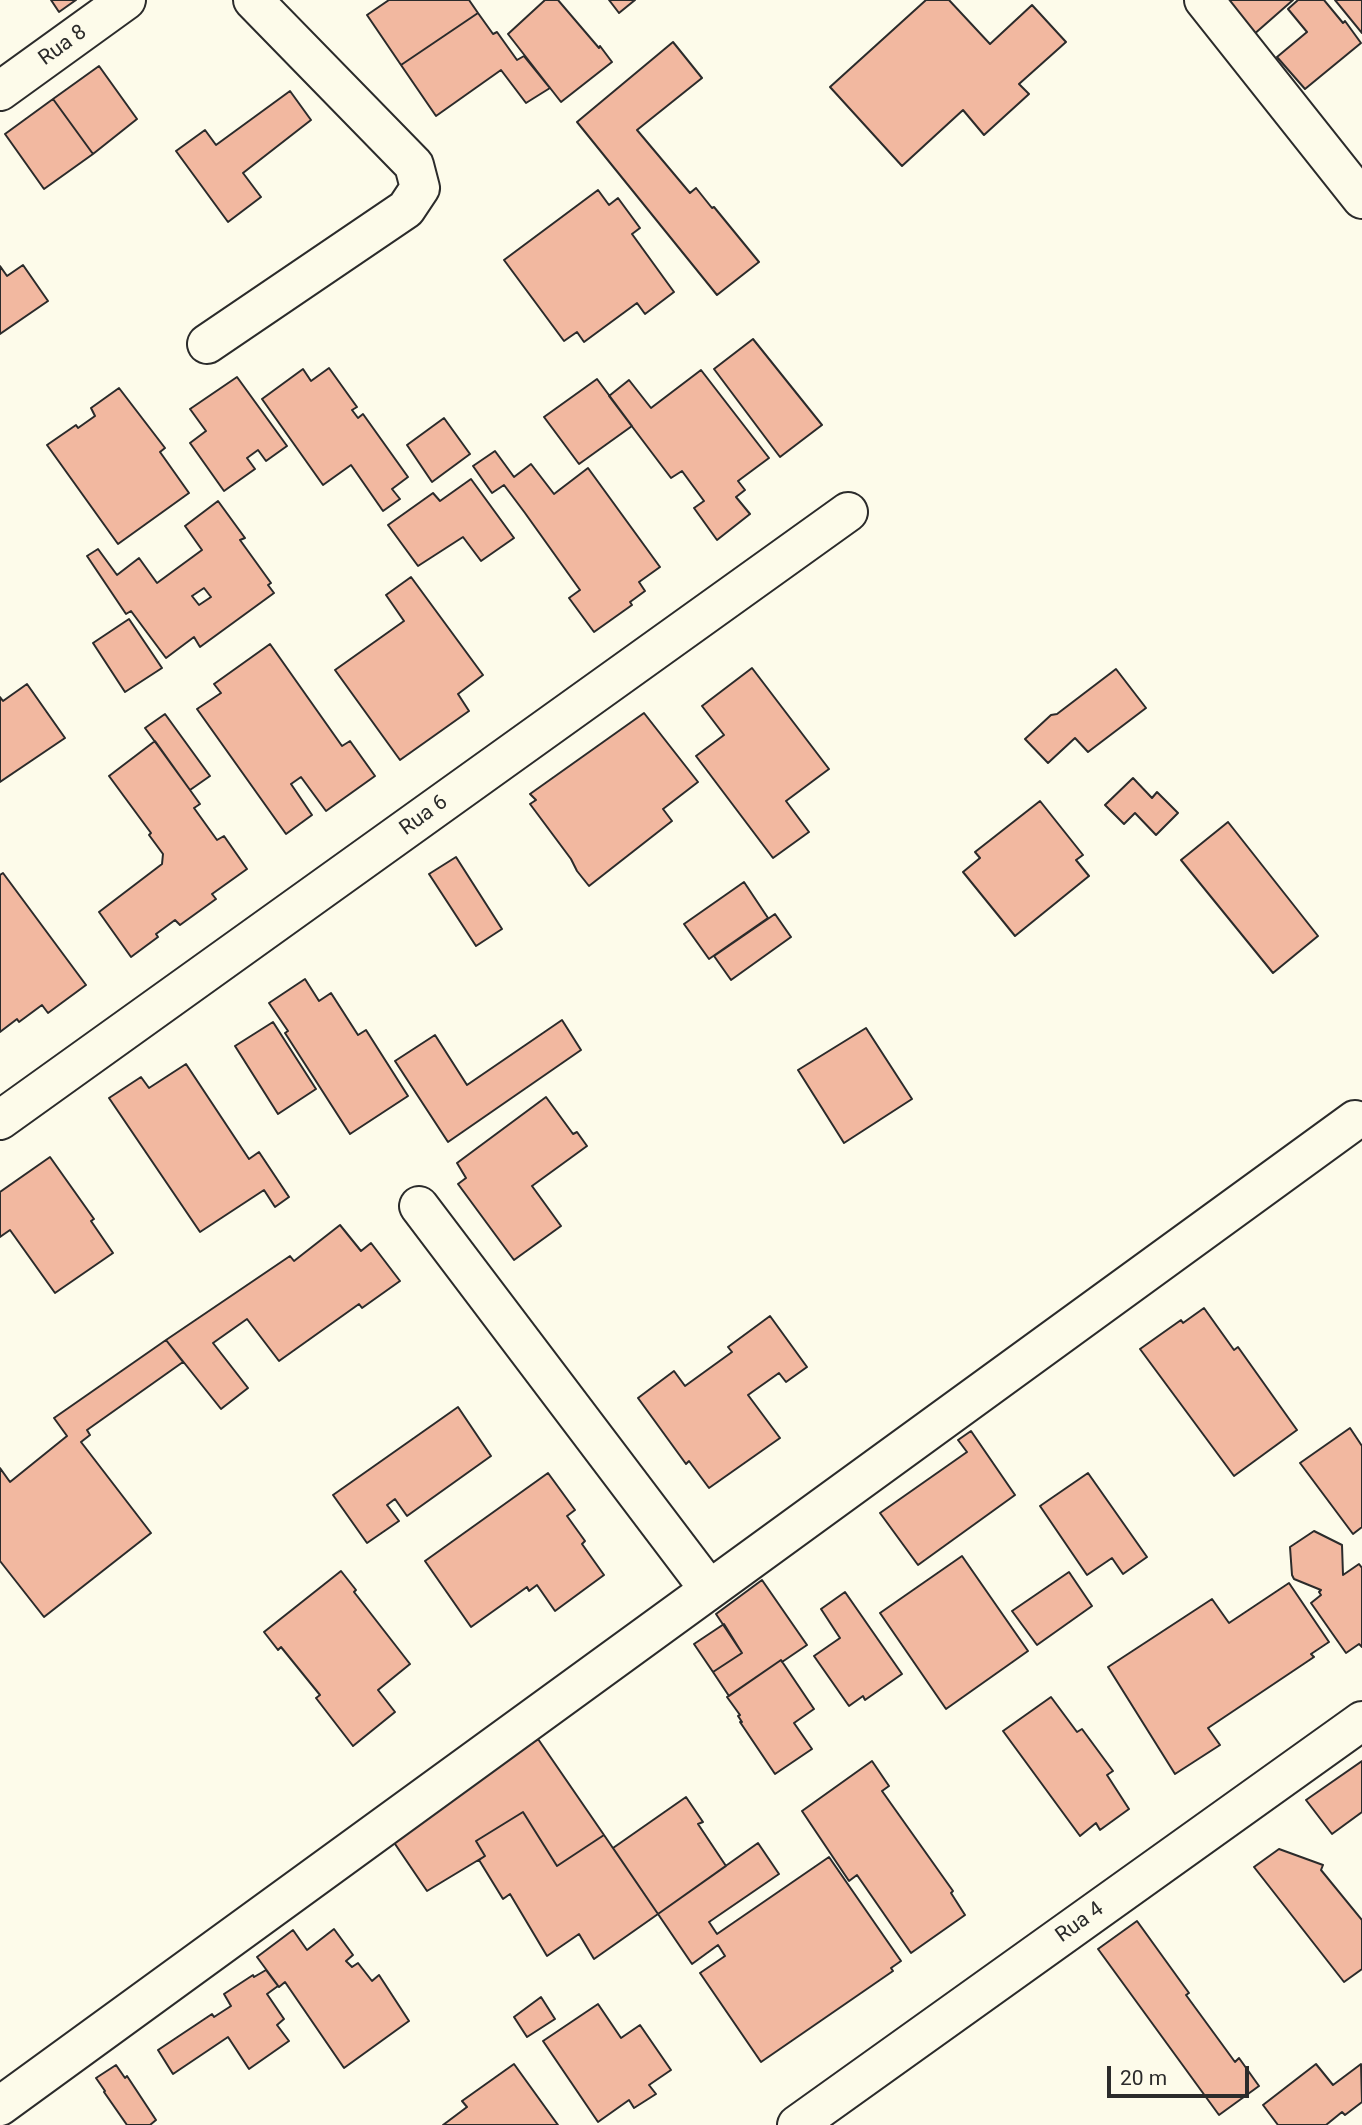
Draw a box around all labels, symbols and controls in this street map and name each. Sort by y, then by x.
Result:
street label: Rua 8 [34,20,92,72]
street label: Rua 6 [395,790,453,842]
street label: Rua 4 [1051,1897,1109,1949]
scale bar [1110,2052,1252,2096]
text: 20 m [1120,2066,1167,2090]

